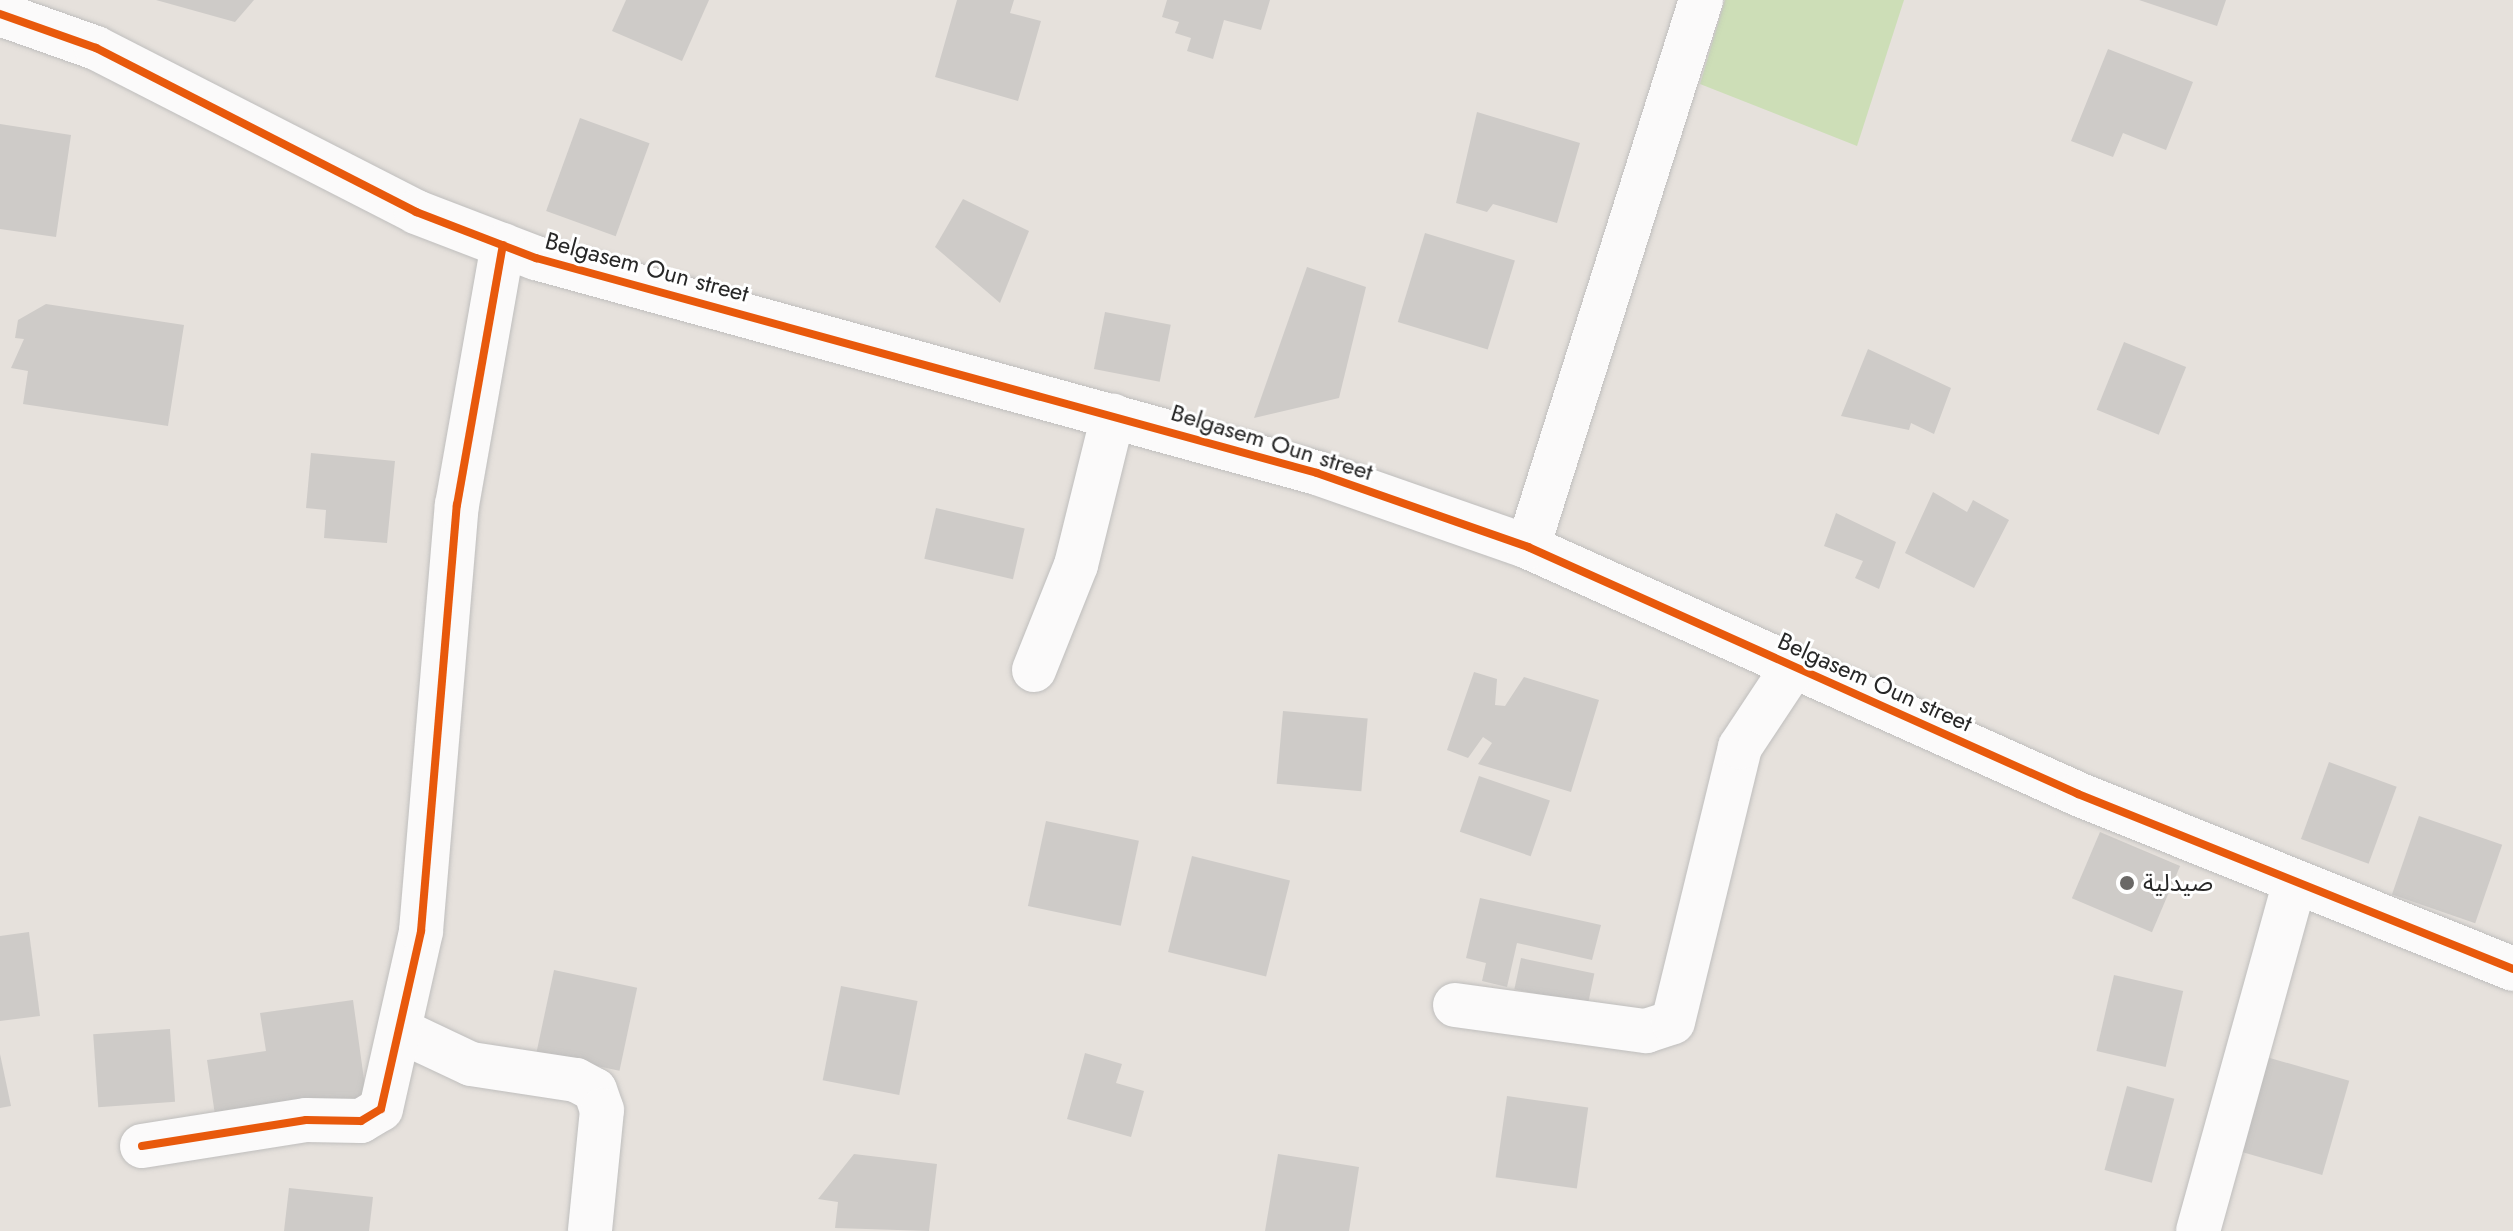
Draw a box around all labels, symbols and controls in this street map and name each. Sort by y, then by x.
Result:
street label: Belgasem Oun street [542,226,752,308]
street label: Belgasem Oun street [1168,398,1376,486]
street label: Belgasem Oun street [1773,626,1977,738]
place label: صيدلية [2143,869,2213,897]
marker: صيدلية [2118,874,2136,892]

